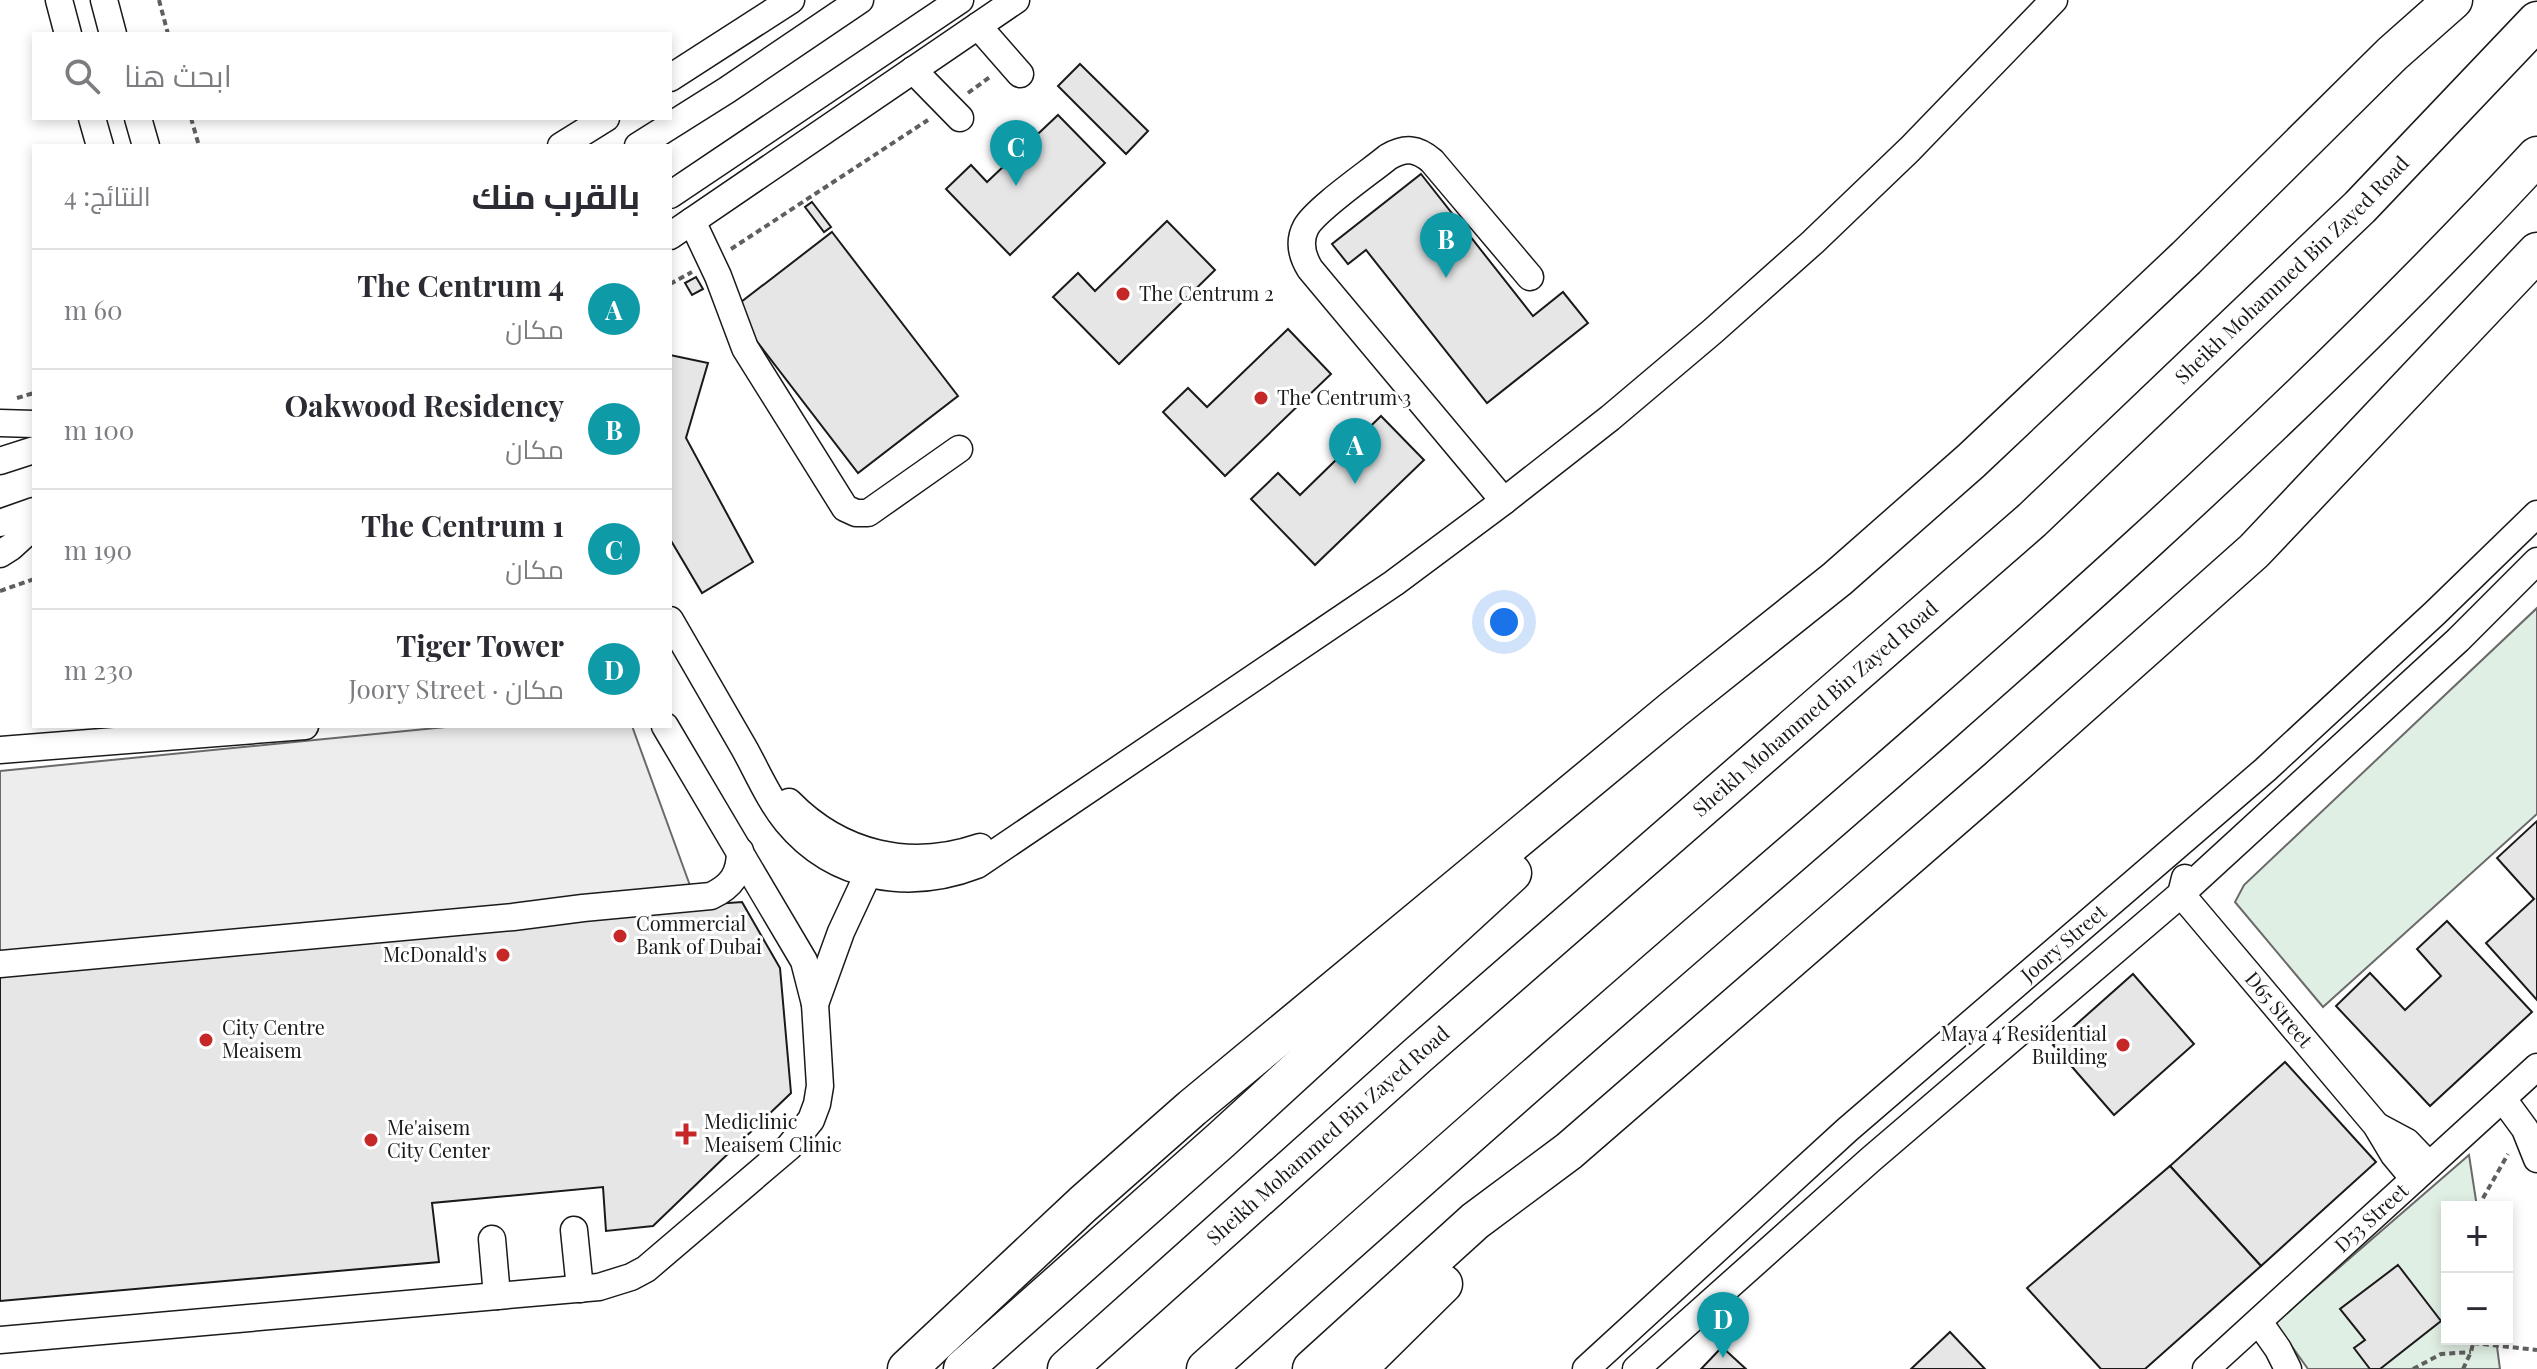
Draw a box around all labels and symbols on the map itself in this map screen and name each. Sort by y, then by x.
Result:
pin: C [990,120,1042,186]
street label: Sheikh Mohammed Bin Zayed Road [2168,149,2414,389]
pin: B [1420,212,1472,278]
place label: The Centrum 2 [1139,279,1274,306]
marker: The Centrum 2 [1114,285,1132,303]
place label: The Centrum 3 [1277,383,1411,410]
marker: The Centrum 3 [1252,389,1270,407]
pin: A [1329,418,1381,484]
street label: Sheikh Mohammed Bin Zayed Road [1686,593,1943,822]
your location [1484,602,1524,642]
street label: Joory Street [2013,897,2112,987]
place label: Commercial Bank of Dubai [636,909,762,959]
marker: Commercial Bank of Dubai [611,927,629,945]
place label: McDonald's [383,940,487,967]
marker: McDonald's [494,946,512,964]
street label: D65 Street [2240,965,2320,1053]
place label: City Centre Meaisem [222,1013,325,1063]
street label: Sheikh Mohammed Bin Zayed Road [1200,1019,1454,1250]
place label: Maya 4 Residential Building [1941,1019,2107,1069]
marker: City Centre Meaisem [197,1031,215,1049]
marker: Maya 4 Residential Building [2114,1036,2132,1054]
place label: Mediclinic Meaisem Clinic [704,1107,842,1157]
place label: Me'aisem City Center [387,1113,490,1163]
marker: Mediclinic Meaisem Clinic [675,1123,697,1145]
marker: Me'aisem City Center [362,1131,380,1149]
street label: D53 Street [2328,1176,2414,1257]
pin: D [1697,1292,1749,1358]

